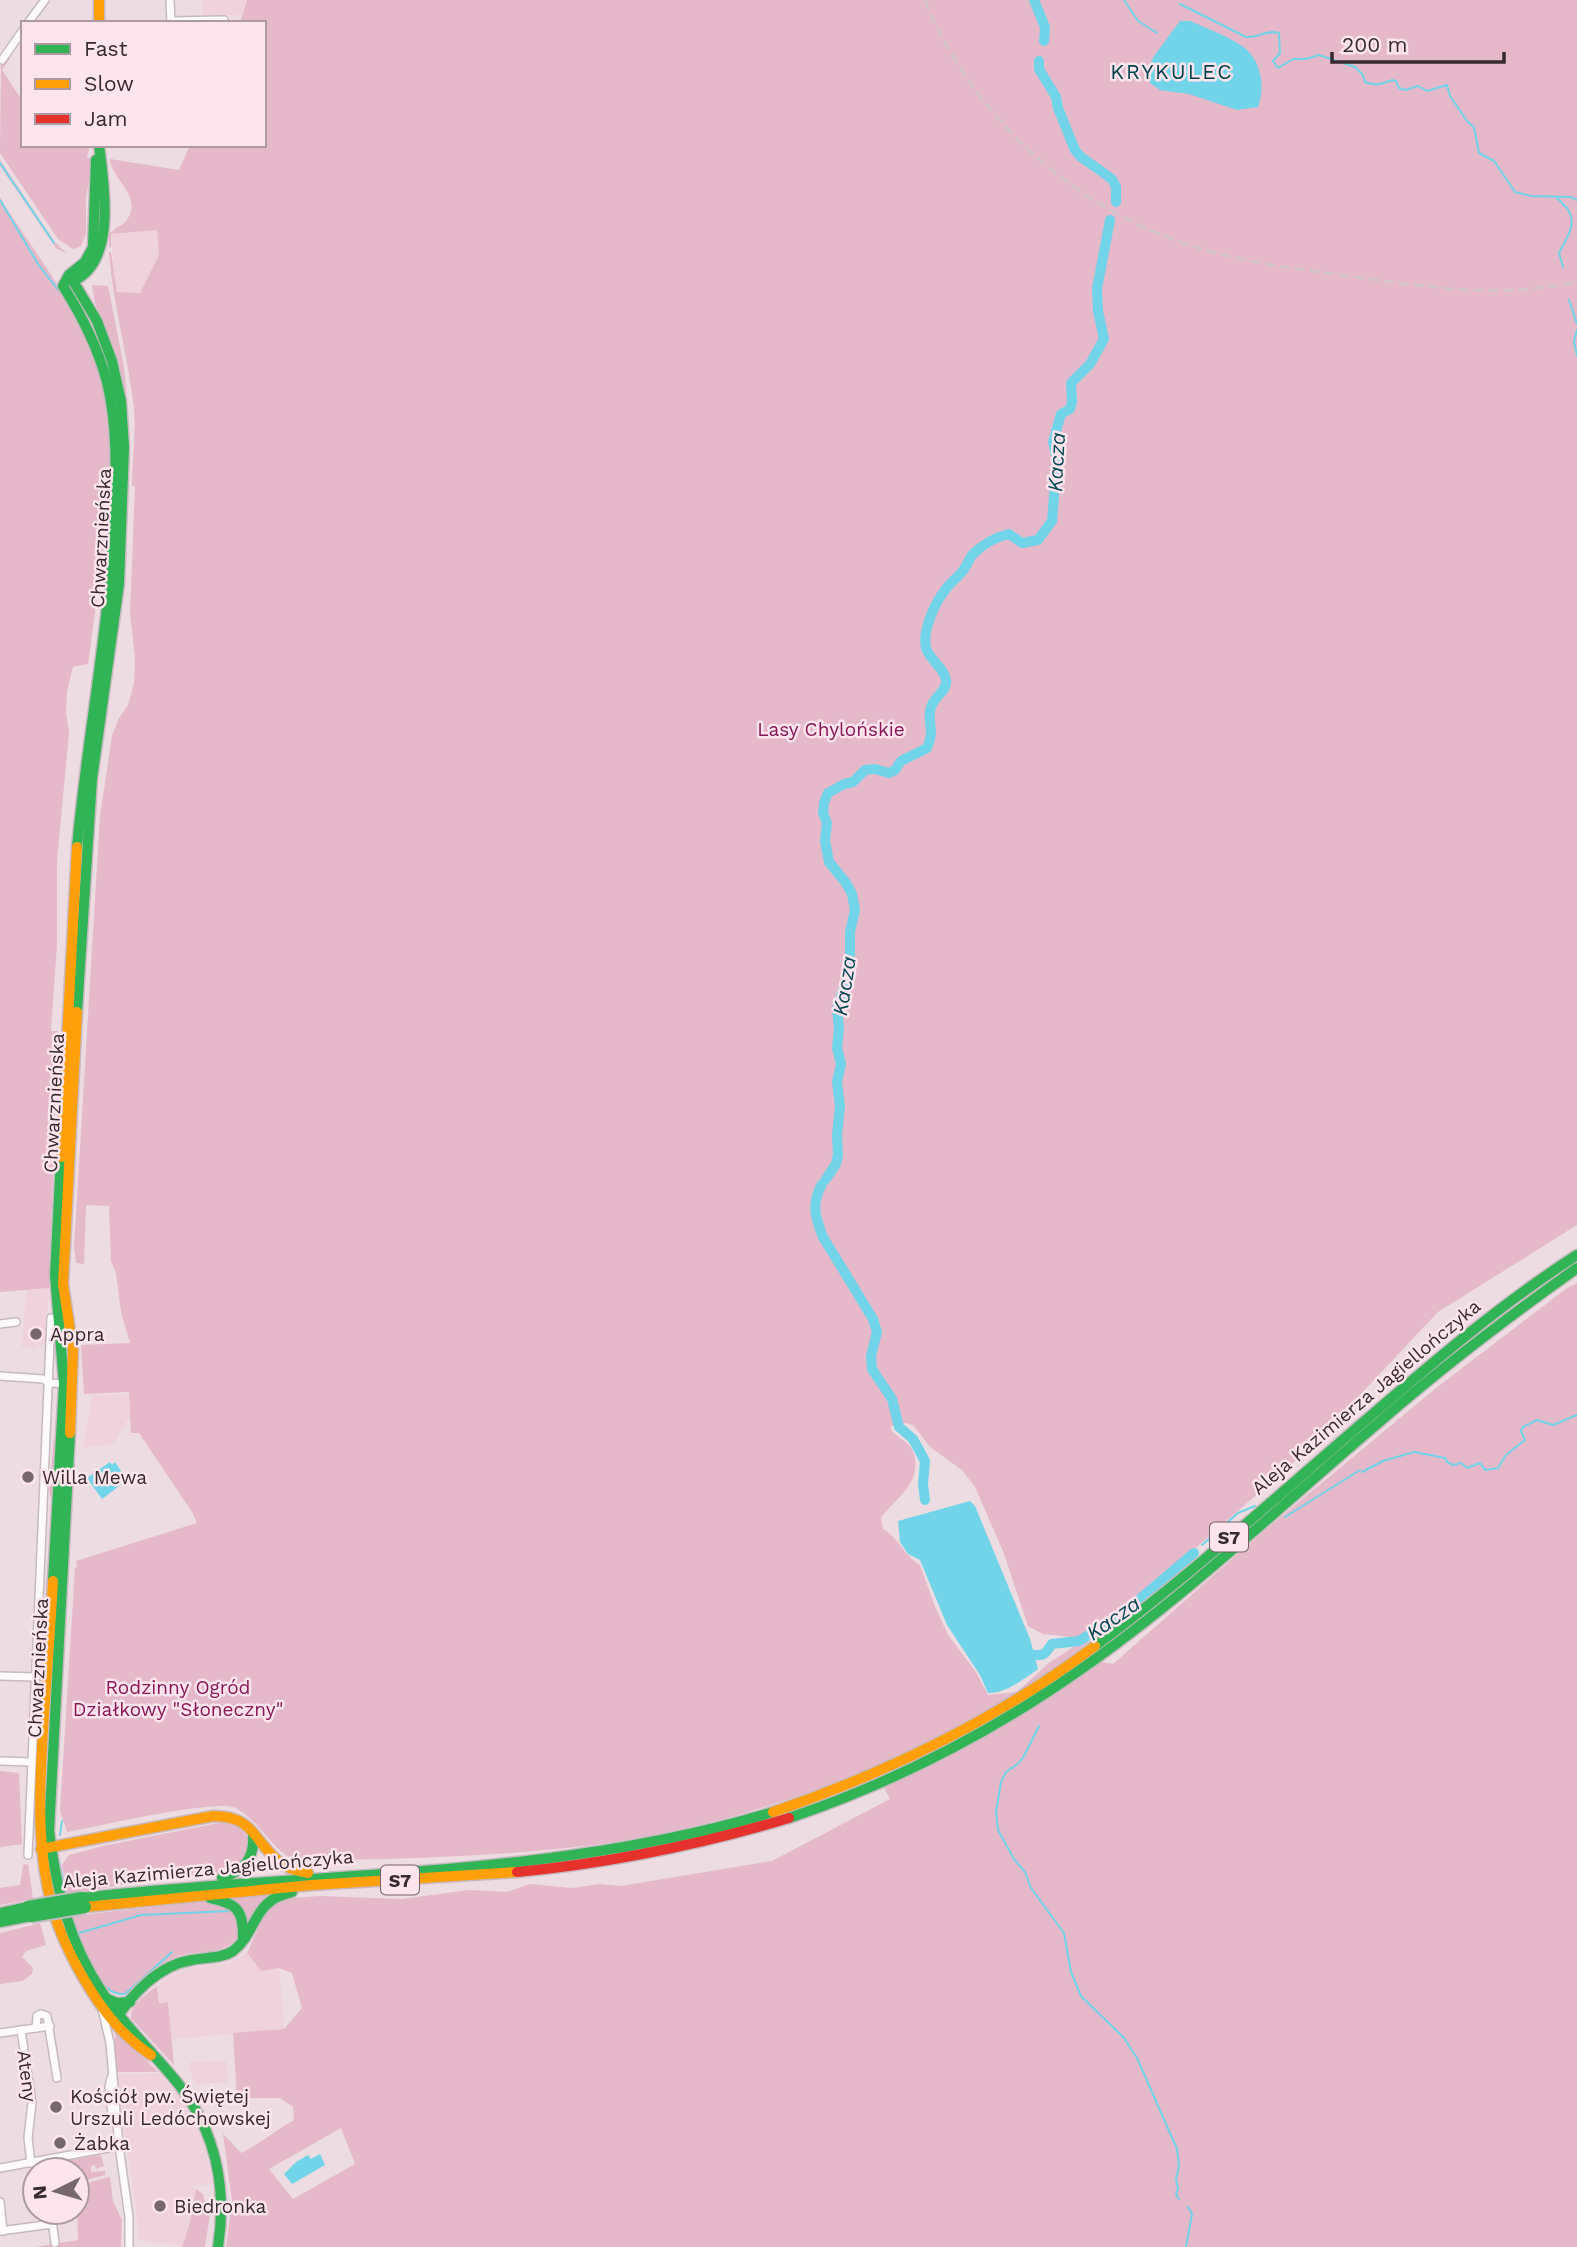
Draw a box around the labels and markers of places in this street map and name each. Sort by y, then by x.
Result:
place label: Appra [50,1323,105,1346]
marker: Appra [28,1326,44,1342]
place label: Willa Mewa [42,1466,147,1489]
marker: Willa Mewa [20,1469,36,1485]
place label: Kościół pw. Świętej Urszuli Ledóchowskej [70,2085,271,2130]
marker: Kościół pw. Świętej Urszuli Ledóchowskej [48,2099,64,2115]
place label: Żabka [74,2132,130,2155]
marker: Żabka [52,2135,68,2151]
place label: Biedronka [174,2195,267,2218]
marker: Biedronka [152,2198,168,2214]

